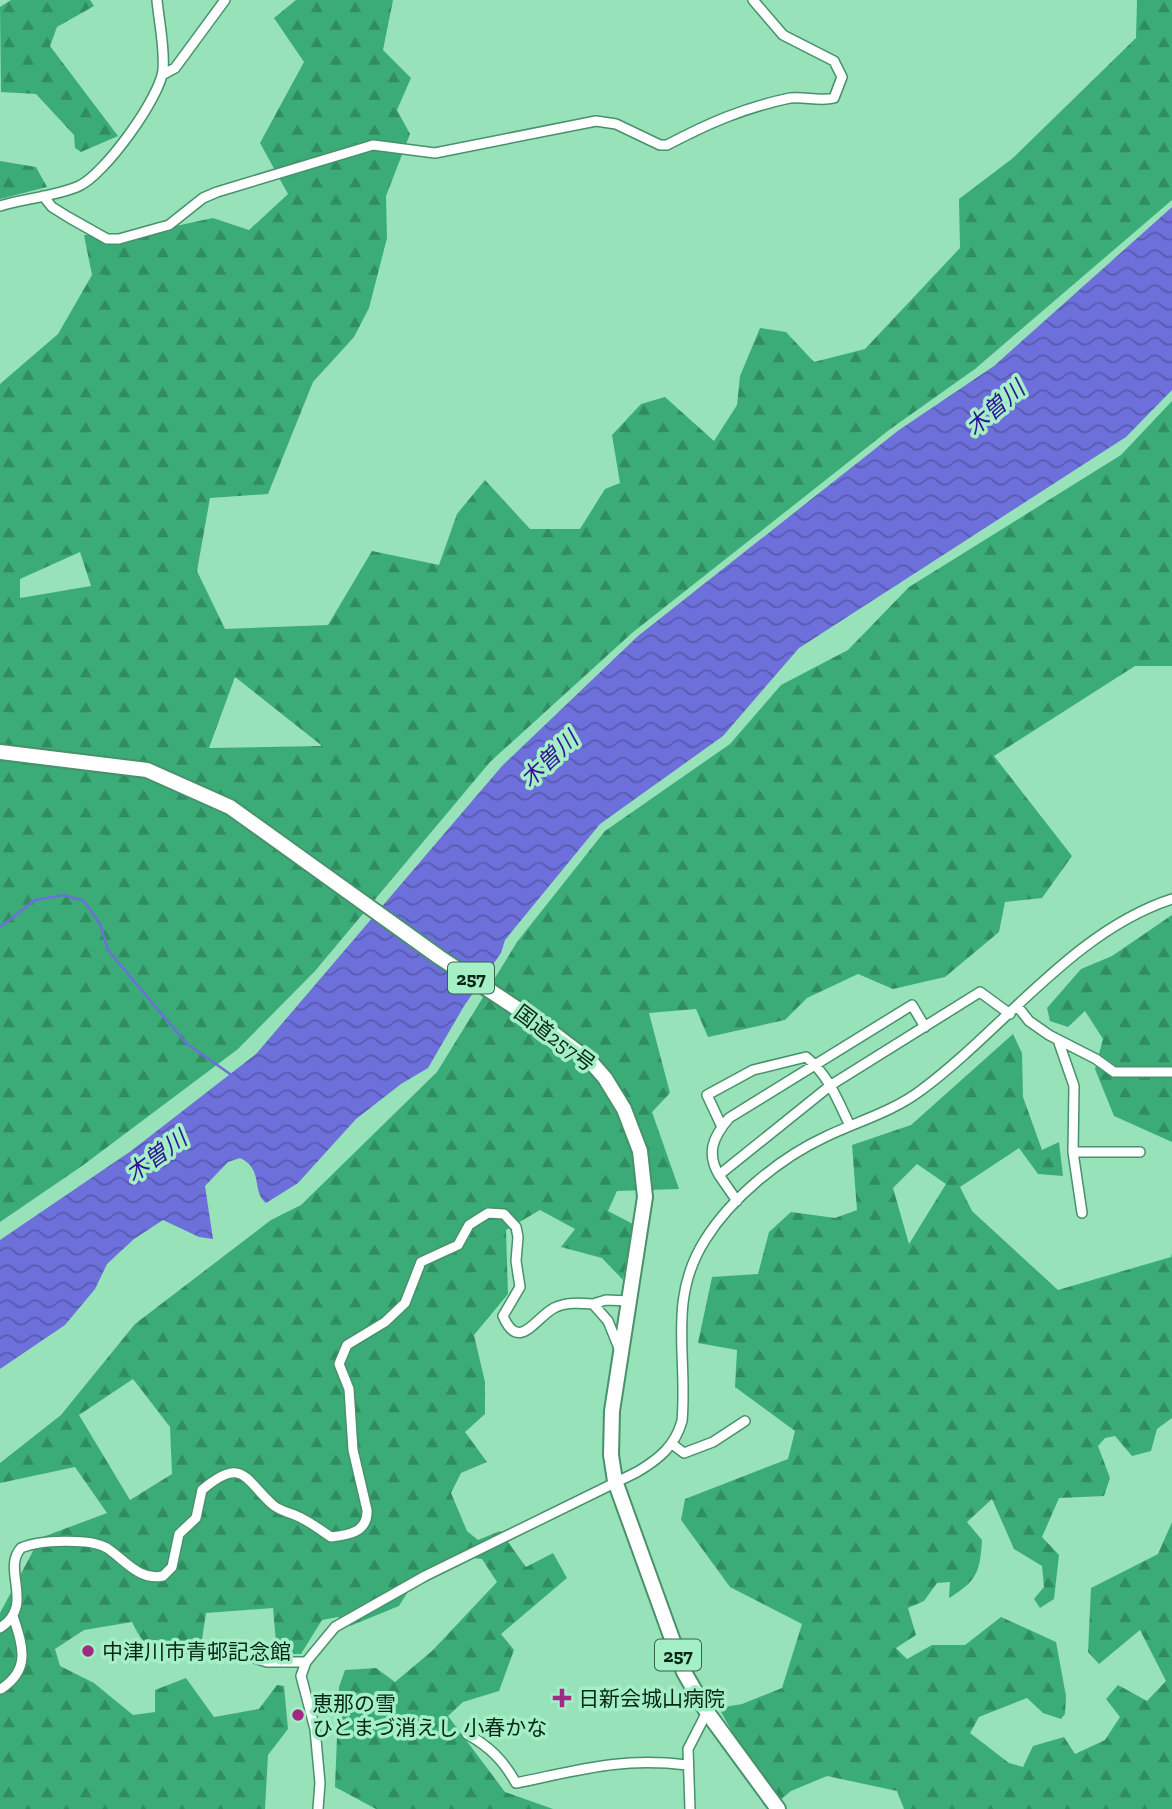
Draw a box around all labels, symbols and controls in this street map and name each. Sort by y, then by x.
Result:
water label: 木曽川 [960,373,1032,441]
water label: 木曽川 [514,723,586,793]
road number: 257 [448,962,494,994]
street label: 国道257号 [510,1000,600,1076]
water label: 木曽川 [120,1123,195,1188]
place label: 中津川市青邨記念館 [102,1639,291,1664]
road number: 257 [655,1639,701,1670]
marker: 中津川市青邨記念館 [80,1643,96,1659]
place label: 日新会城山病院 [578,1686,725,1711]
marker: 日新会城山病院 [552,1688,572,1708]
place label: 恵那の雪 ひとまづ消えし 小春かな [312,1691,547,1740]
marker: 恵那の雪 ひとまづ消えし 小春かな [290,1707,306,1723]

